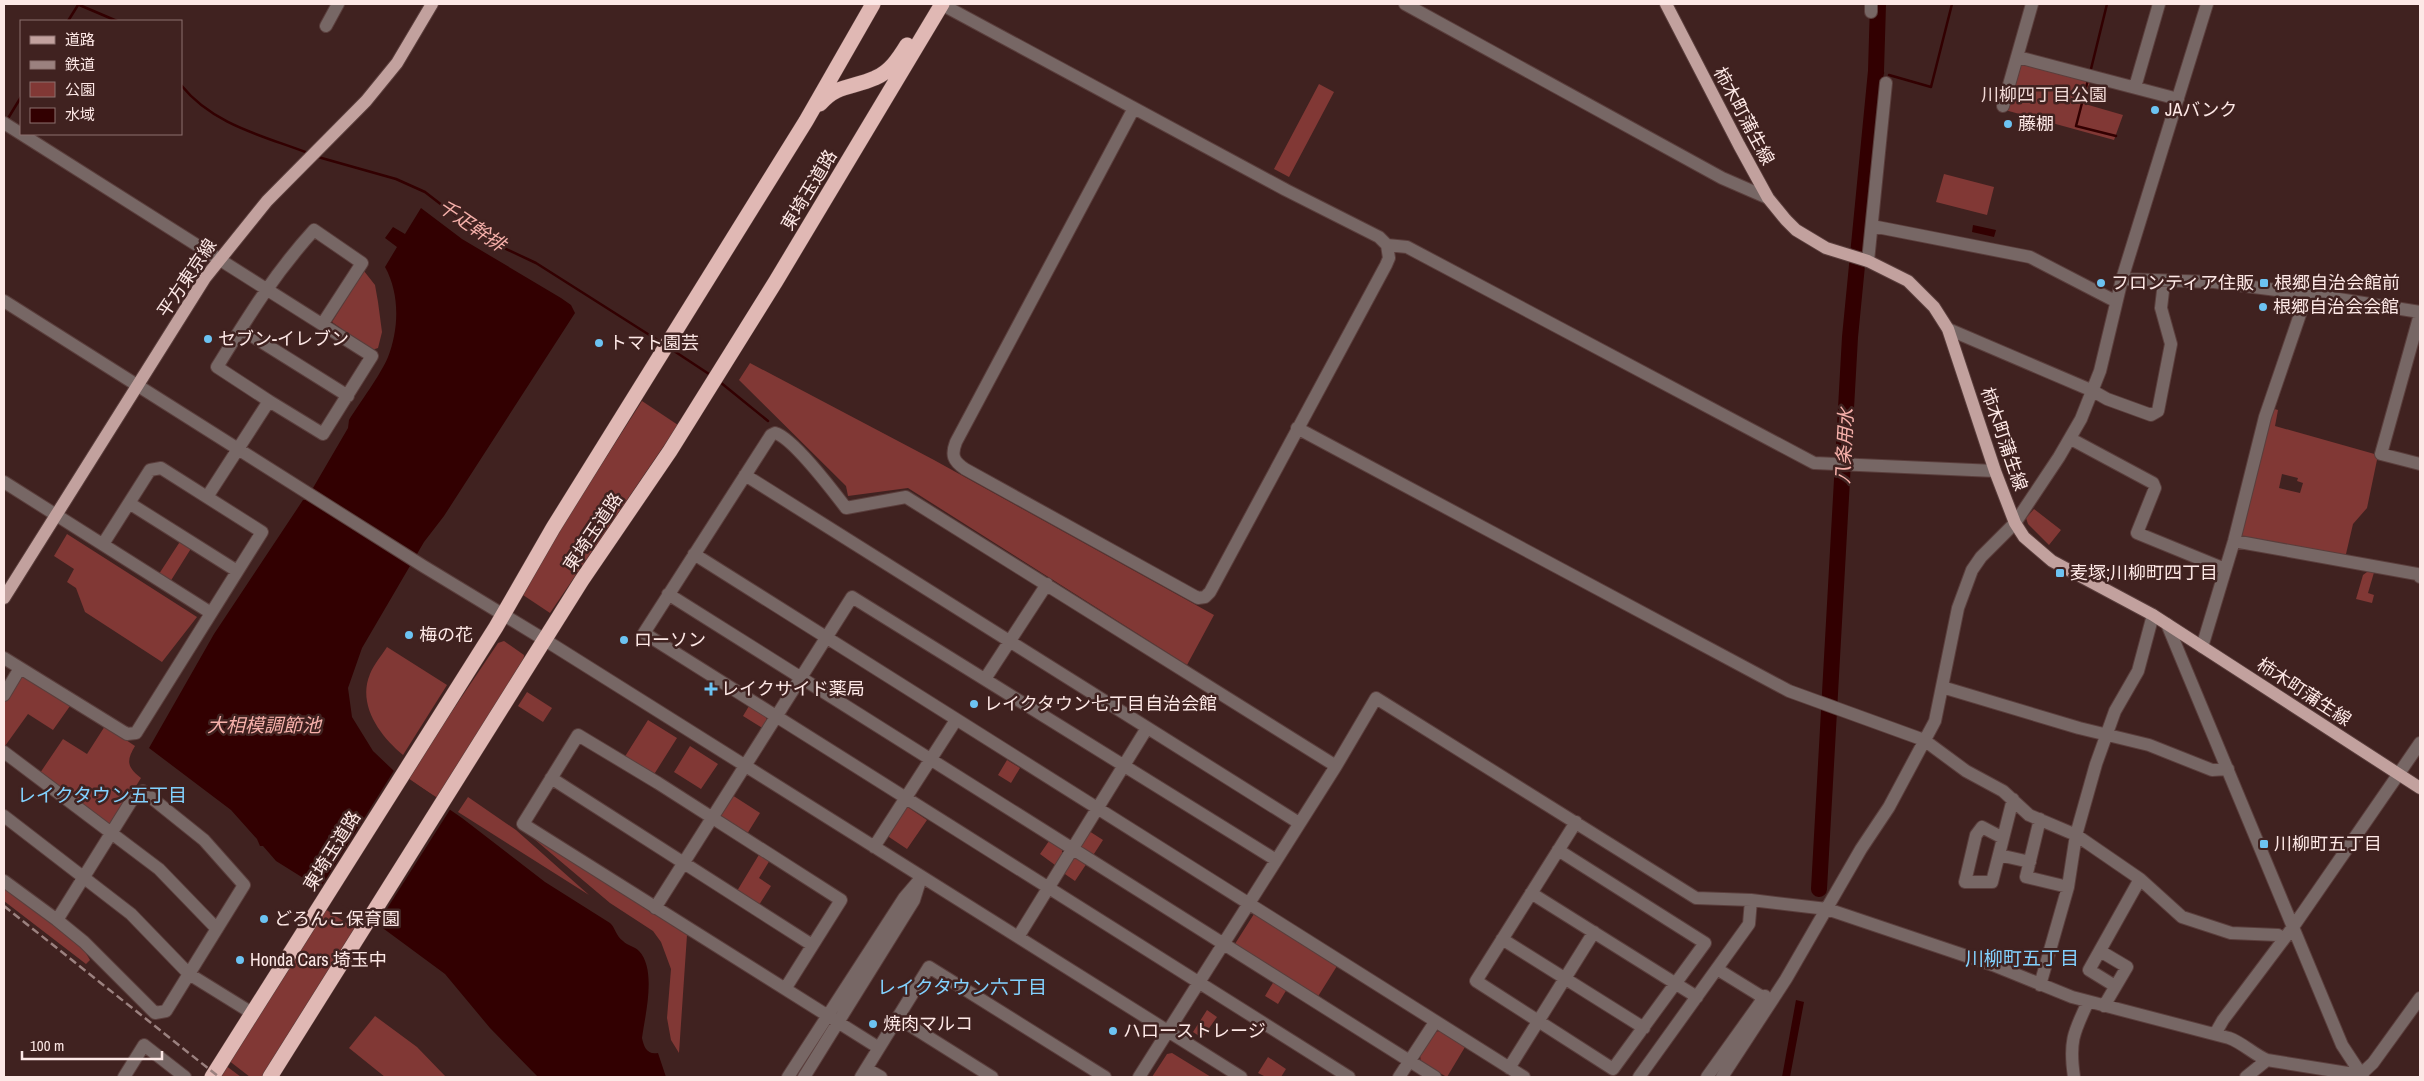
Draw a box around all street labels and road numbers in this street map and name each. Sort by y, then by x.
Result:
street label: 柿木町蒲生線 [1708,62,1781,169]
street label: 東埼玉道路 [775,145,842,235]
street label: 平方東京線 [151,233,222,322]
street label: 柿木町蒲生線 [1975,384,2034,494]
street label: 東埼玉道路 [557,487,628,576]
street label: 柿木町蒲生線 [2252,652,2356,731]
street label: 東埼玉道路 [297,806,366,896]

